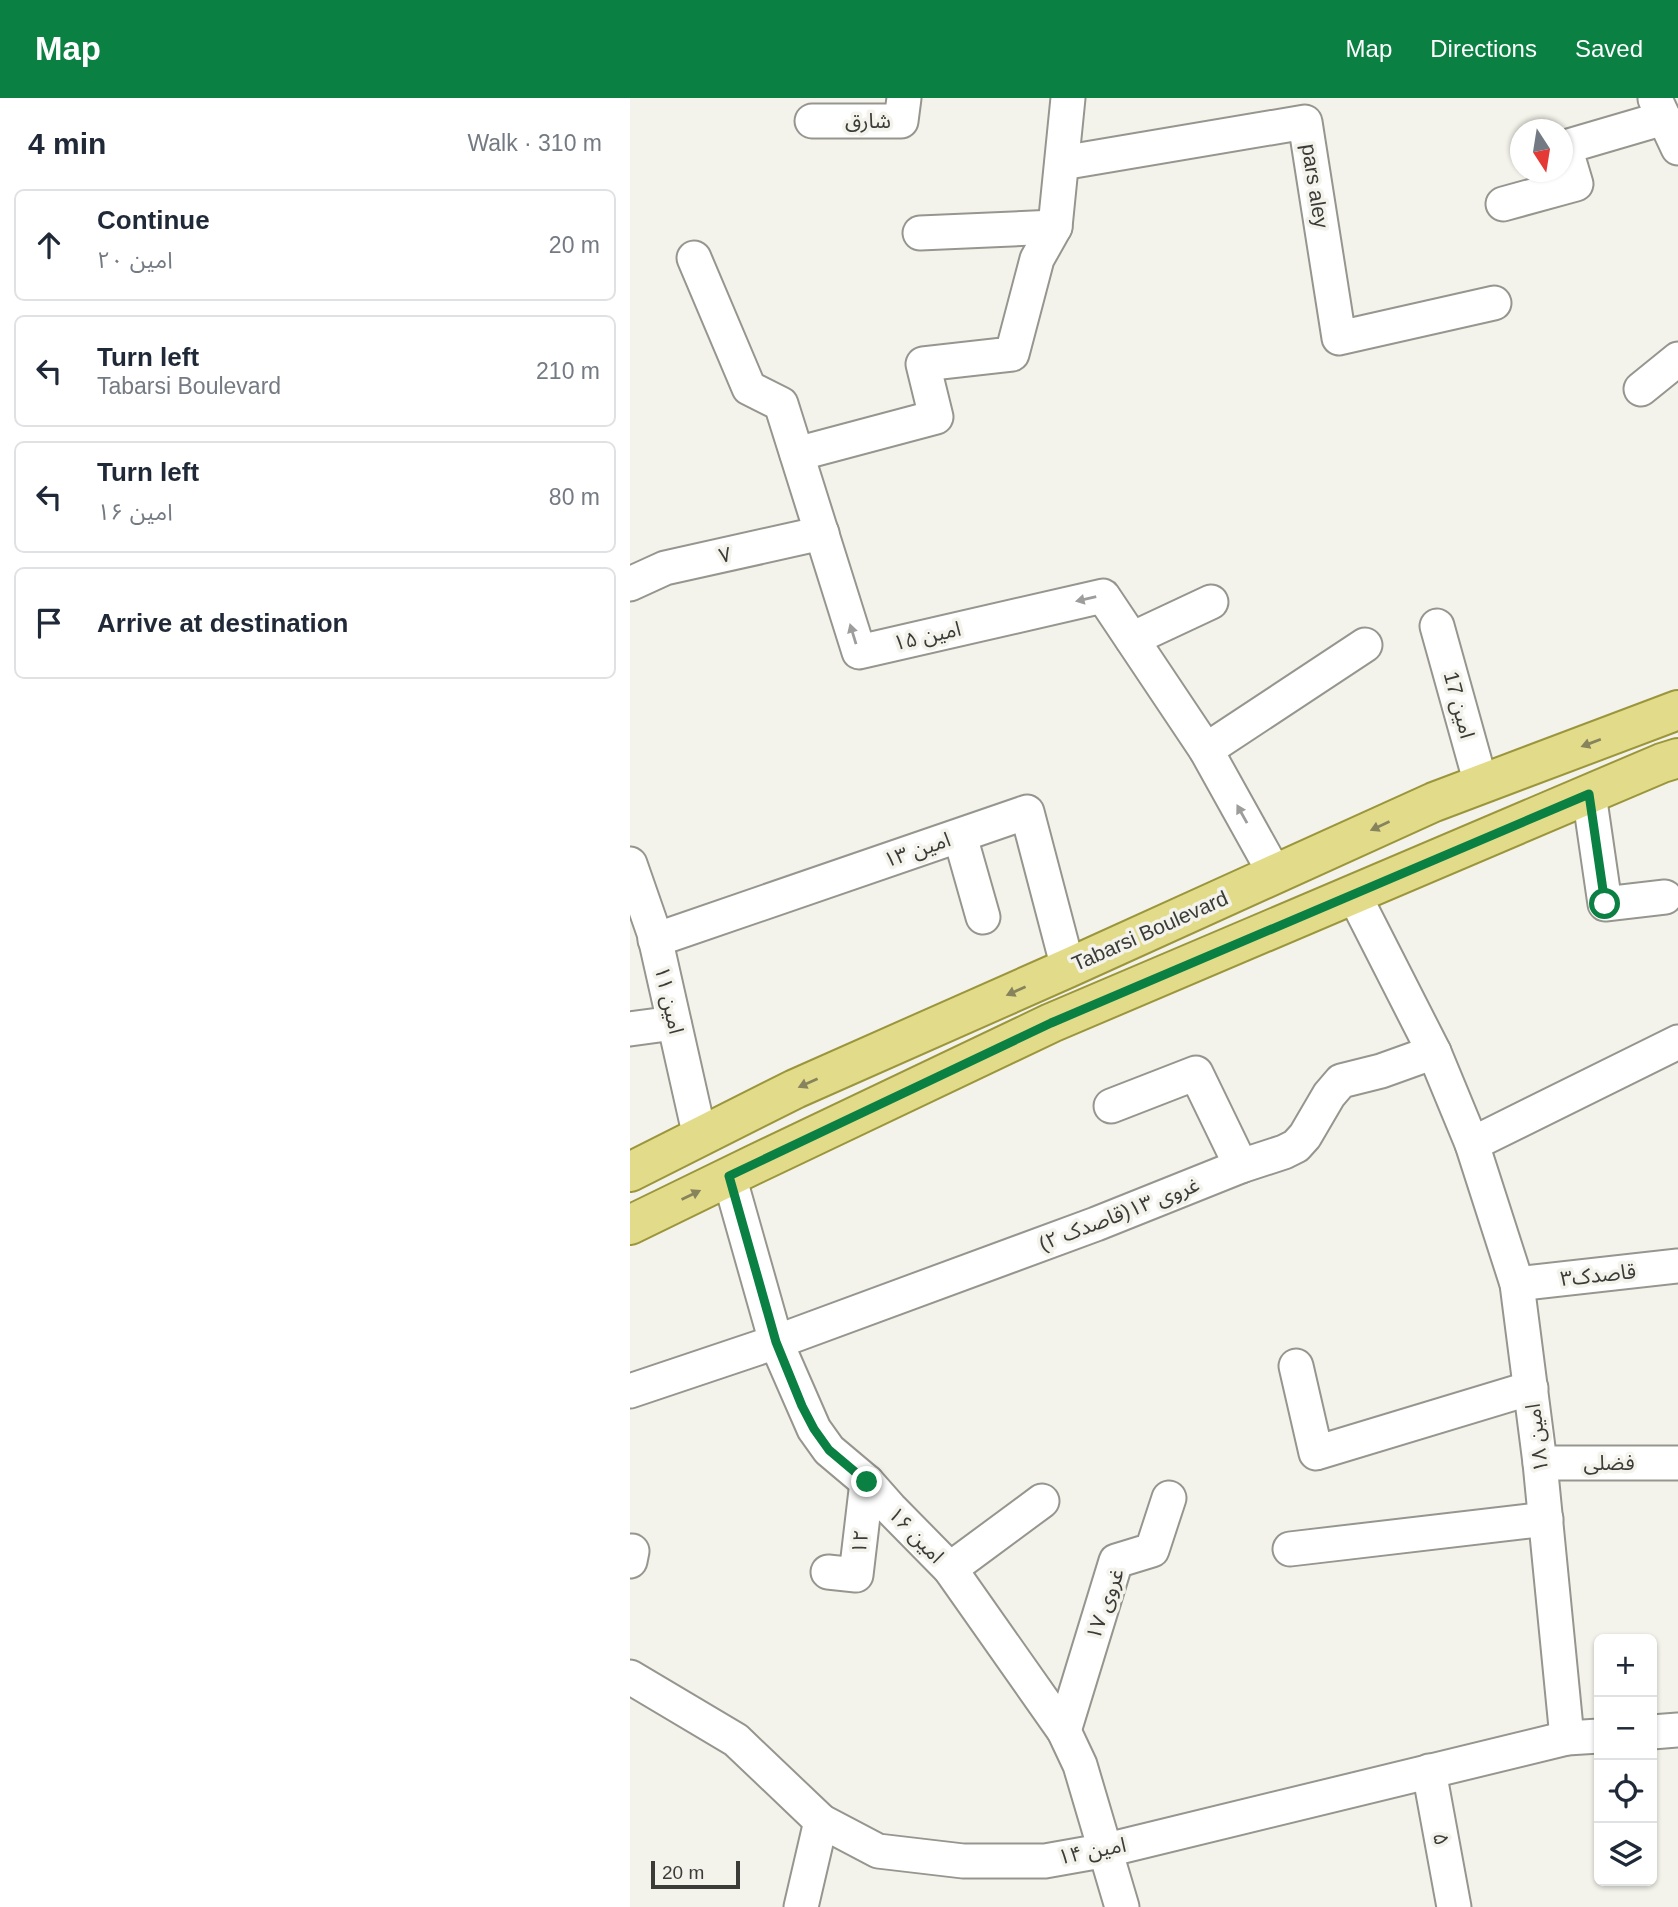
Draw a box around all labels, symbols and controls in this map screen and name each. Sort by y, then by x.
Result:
text: Map [35,30,101,67]
text: Map [1346,35,1392,62]
text: Directions [1430,35,1537,62]
text: Saved [1575,35,1643,62]
street label: شارق [845,109,891,133]
north arrow [1510,119,1573,182]
text: 4 min [28,127,106,160]
text: Walk · 310 m [467,130,602,156]
street label: pars aley [1297,142,1334,230]
text: Continue [97,205,210,235]
icon: ahead [30,226,68,264]
text: 20 m [549,232,600,258]
text: امین ۲۰ [97,247,173,273]
text: Turn left [97,342,199,372]
icon: left [30,352,68,390]
text: 210 m [536,358,600,384]
text: Tabarsi Boulevard [97,373,281,399]
text: Turn left [97,457,199,487]
icon: left [30,478,68,516]
text: 80 m [549,484,600,510]
text: امین ۱۶ [97,499,173,525]
street label: ۷ [716,542,733,567]
one-way arrow [1075,594,1097,605]
icon: arrive [30,604,68,642]
text: Arrive at destination [97,608,348,638]
street label: امین ۱۵ [891,617,963,655]
one-way arrow [847,624,858,645]
street label: امین 17 [1439,669,1479,741]
one-way arrow [1581,737,1602,748]
one-way arrow [1236,805,1248,824]
one-way arrow [1370,820,1390,832]
street label: امین ۱۳ [880,827,954,873]
street label: Tabarsi Boulevard [1068,886,1231,975]
route start [1589,888,1620,919]
street label: امین ۱۱ [650,964,688,1036]
one-way arrow [1006,985,1026,997]
one-way arrow [798,1078,819,1089]
street label: غروی ۱۳(قاصدک ۲) [1035,1172,1203,1256]
one-way arrow [681,1190,701,1201]
street label: قاصدک۳ [1559,1259,1637,1290]
street label: امین ۱۸ [1521,1402,1553,1474]
street label: فضلی [1583,1451,1635,1475]
route end [851,1466,882,1497]
street label: امین ۱۶ [883,1502,949,1568]
street label: ۱۲ [847,1529,872,1555]
street label: غروی ۱۷ [1081,1565,1129,1643]
map controls [1594,1634,1657,1886]
button: + [1594,1634,1657,1697]
button: − [1594,1697,1657,1760]
button: locate [1594,1760,1657,1823]
button: layers [1594,1823,1657,1886]
street label: ۵ [1429,1831,1454,1847]
street label: امین ۱۴ [1056,1833,1128,1869]
scale bar [651,1858,740,1890]
text: 20 m [662,1862,704,1883]

